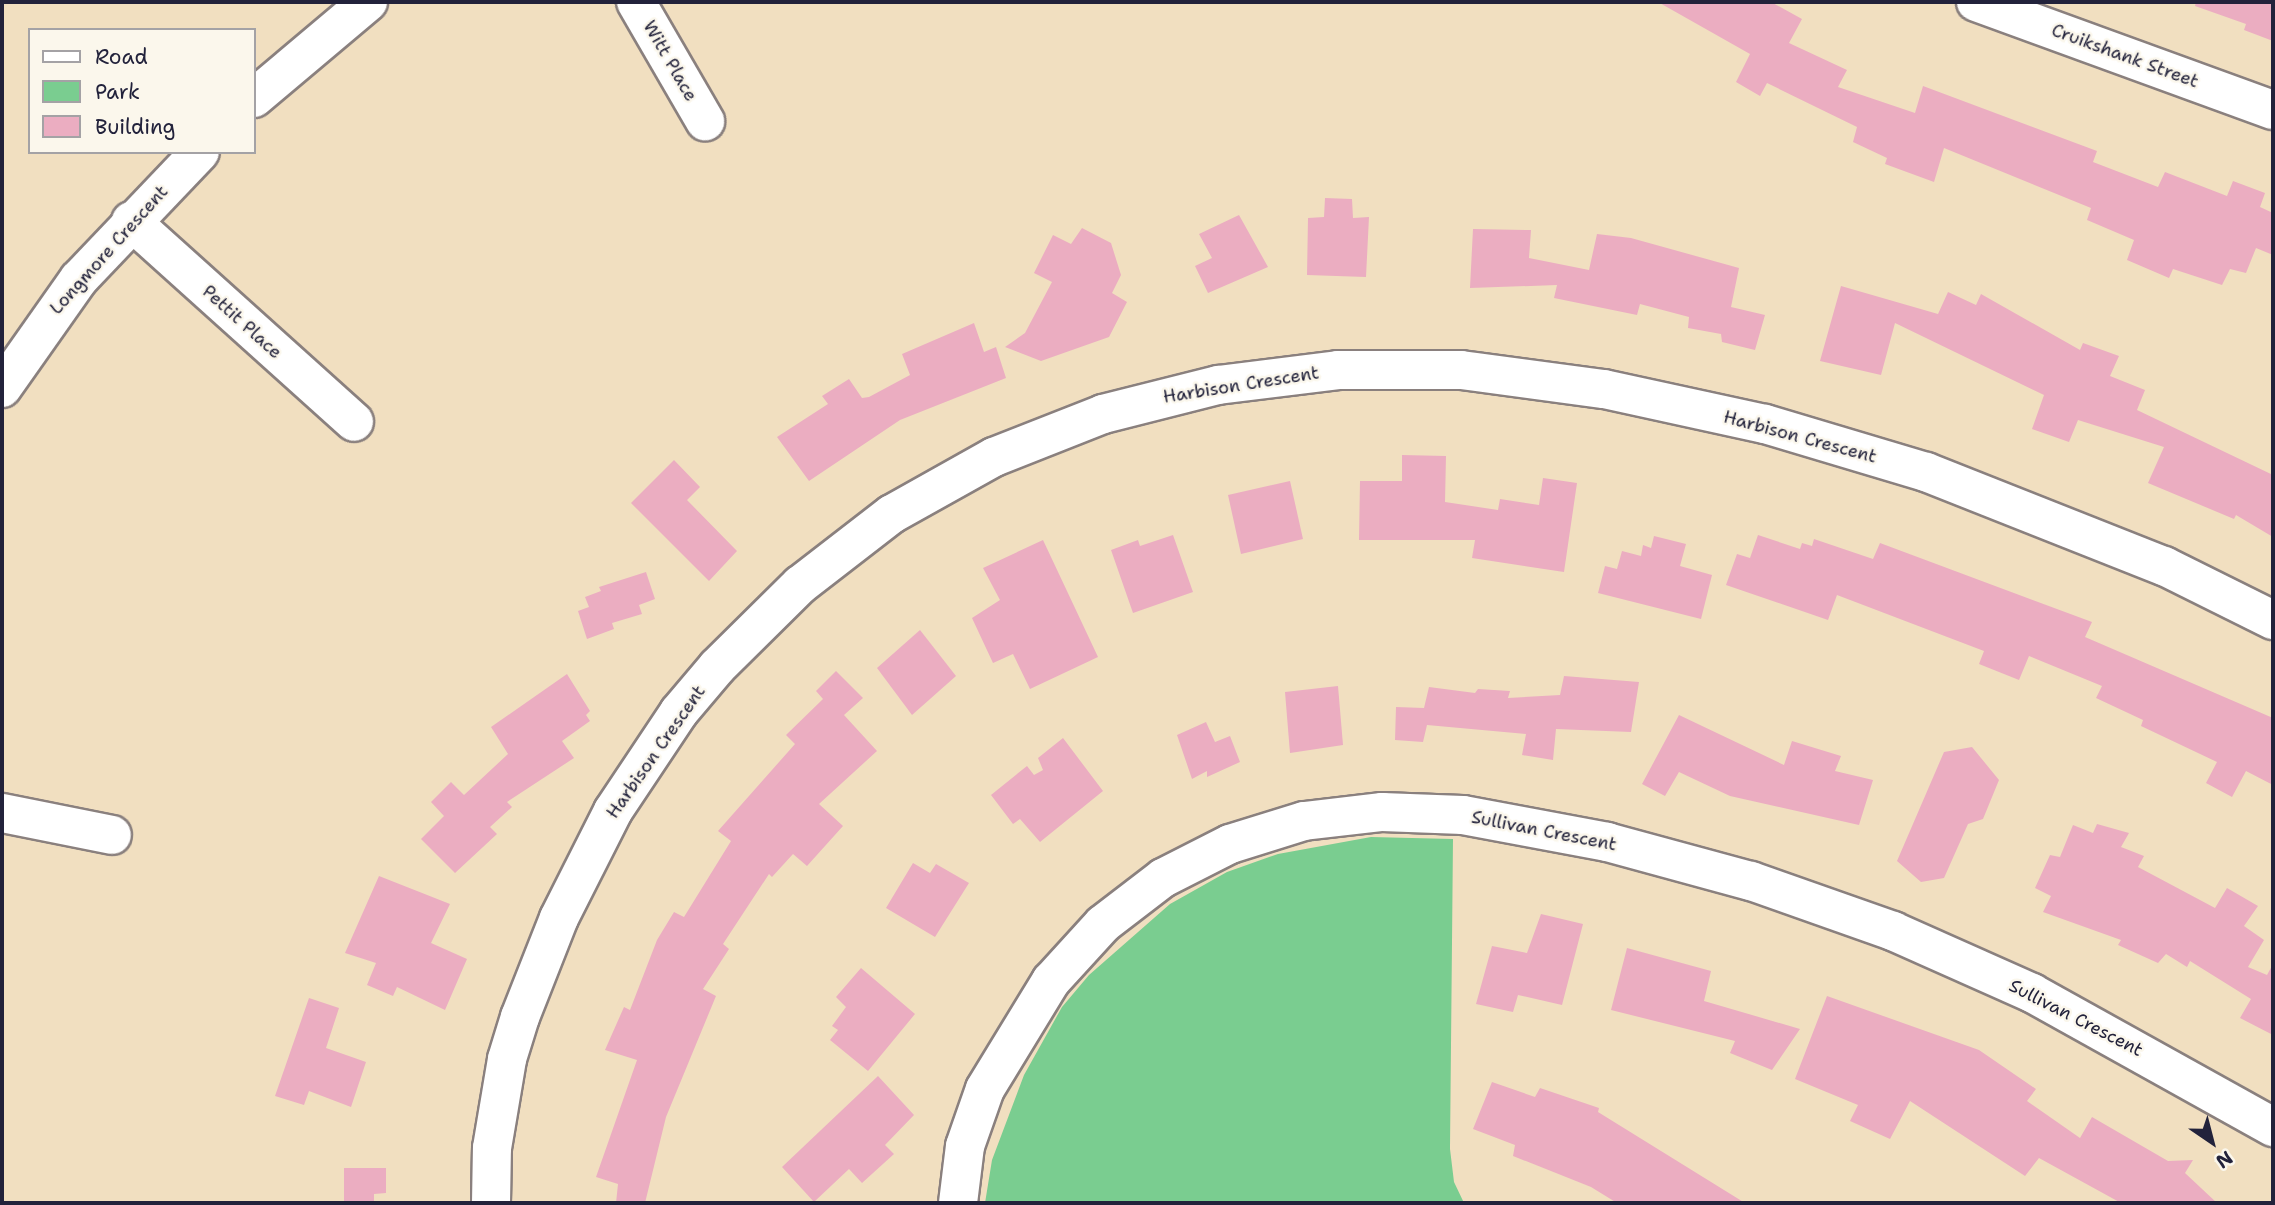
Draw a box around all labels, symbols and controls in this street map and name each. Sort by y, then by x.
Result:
street label: Witt Place [638,17,702,105]
street label: Cruikshank Street [2049,19,2201,93]
legend [28,28,256,154]
text: Road [95,43,148,71]
text: Park [95,78,140,106]
text: Building [95,113,175,141]
street label: Longmore Crescent [45,181,173,319]
street label: Pettit Place [198,281,286,363]
street label: Harbison Crescent [1161,362,1321,408]
street label: Harbison Crescent [1721,406,1879,468]
street label: Harbison Crescent [602,681,710,823]
street label: Sullivan Crescent [1470,806,1618,856]
street label: Sullivan Crescent [2005,975,2147,1061]
north arrow [2177,1107,2247,1177]
text: N [2211,1145,2238,1174]

